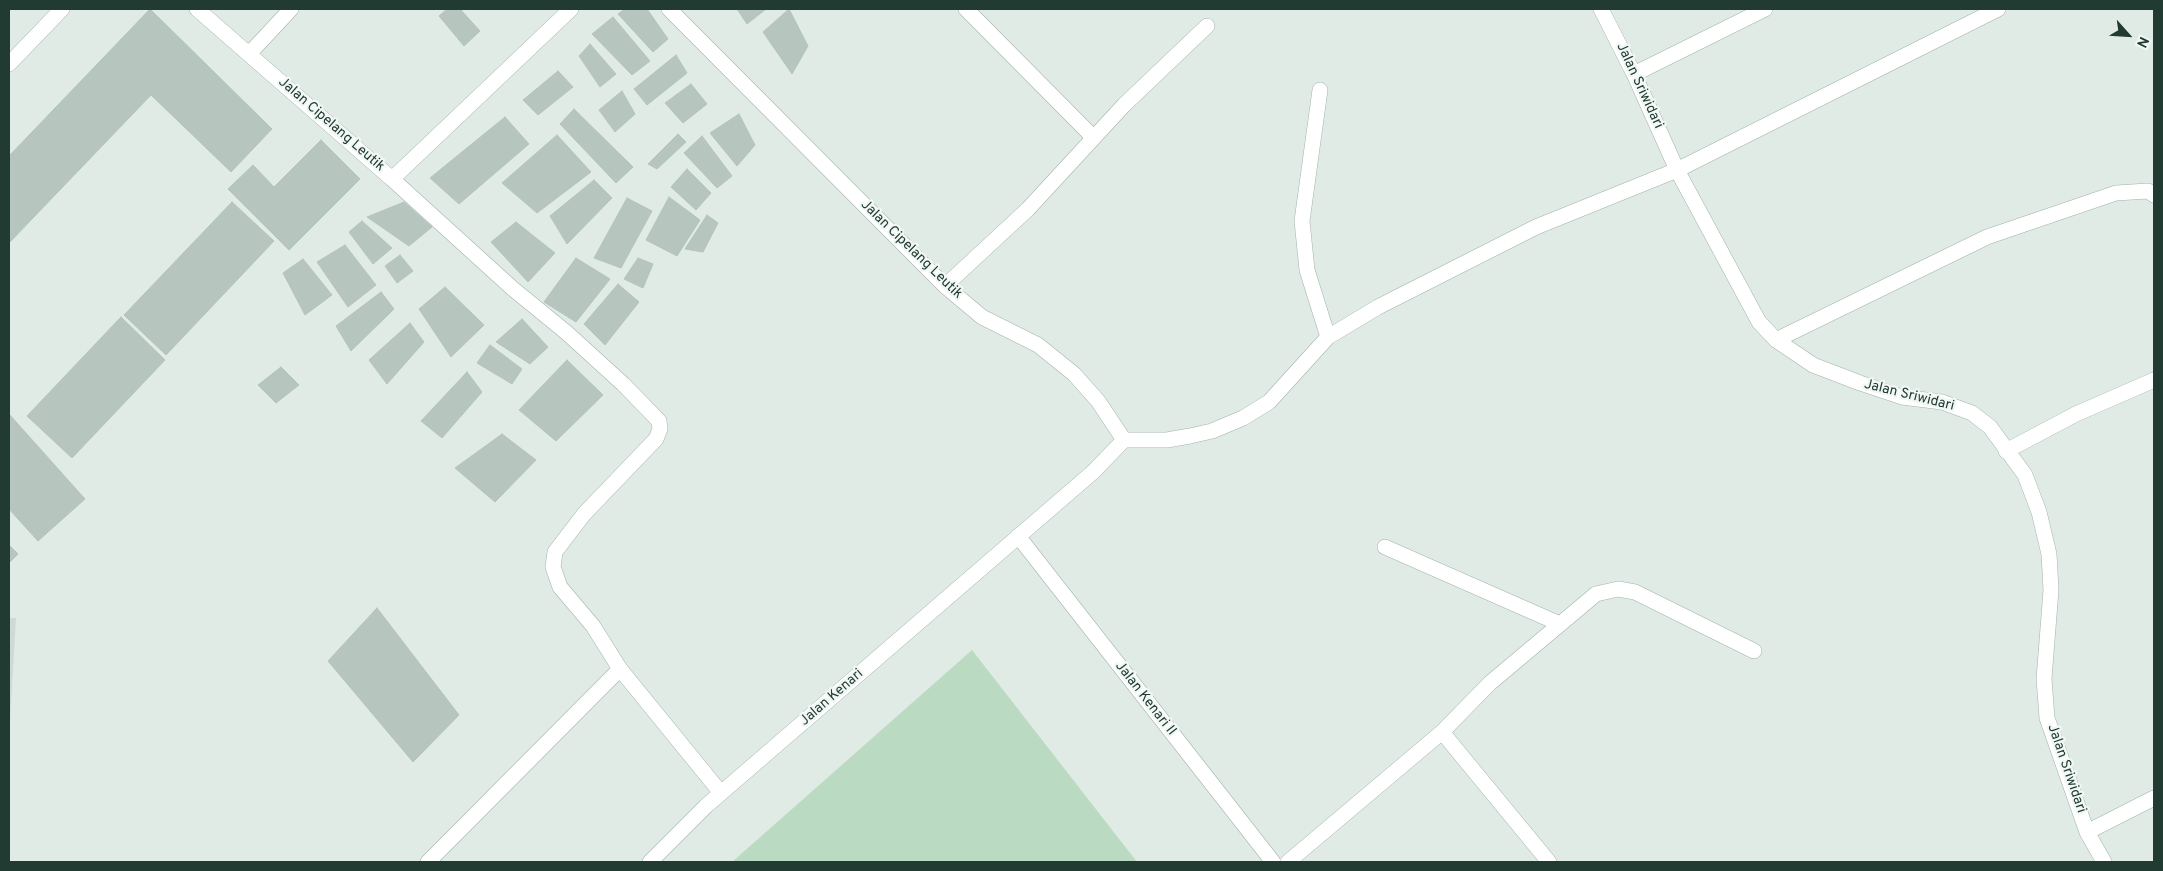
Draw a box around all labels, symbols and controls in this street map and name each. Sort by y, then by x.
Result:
north arrow [2103,10,2153,60]
text: N [2132,34,2152,50]
street label: Jalan Sriwidari [1612,40,1666,132]
street label: Jalan Cipelang Leutik [274,74,388,176]
street label: Jalan Cipelang Leutik [856,197,966,303]
street label: Jalan Sriwidari [1862,377,1956,415]
street label: Jalan Kenari II [1111,659,1179,739]
street label: Jalan Kenari [797,666,867,730]
street label: Jalan Sriwidari [2043,722,2089,816]

